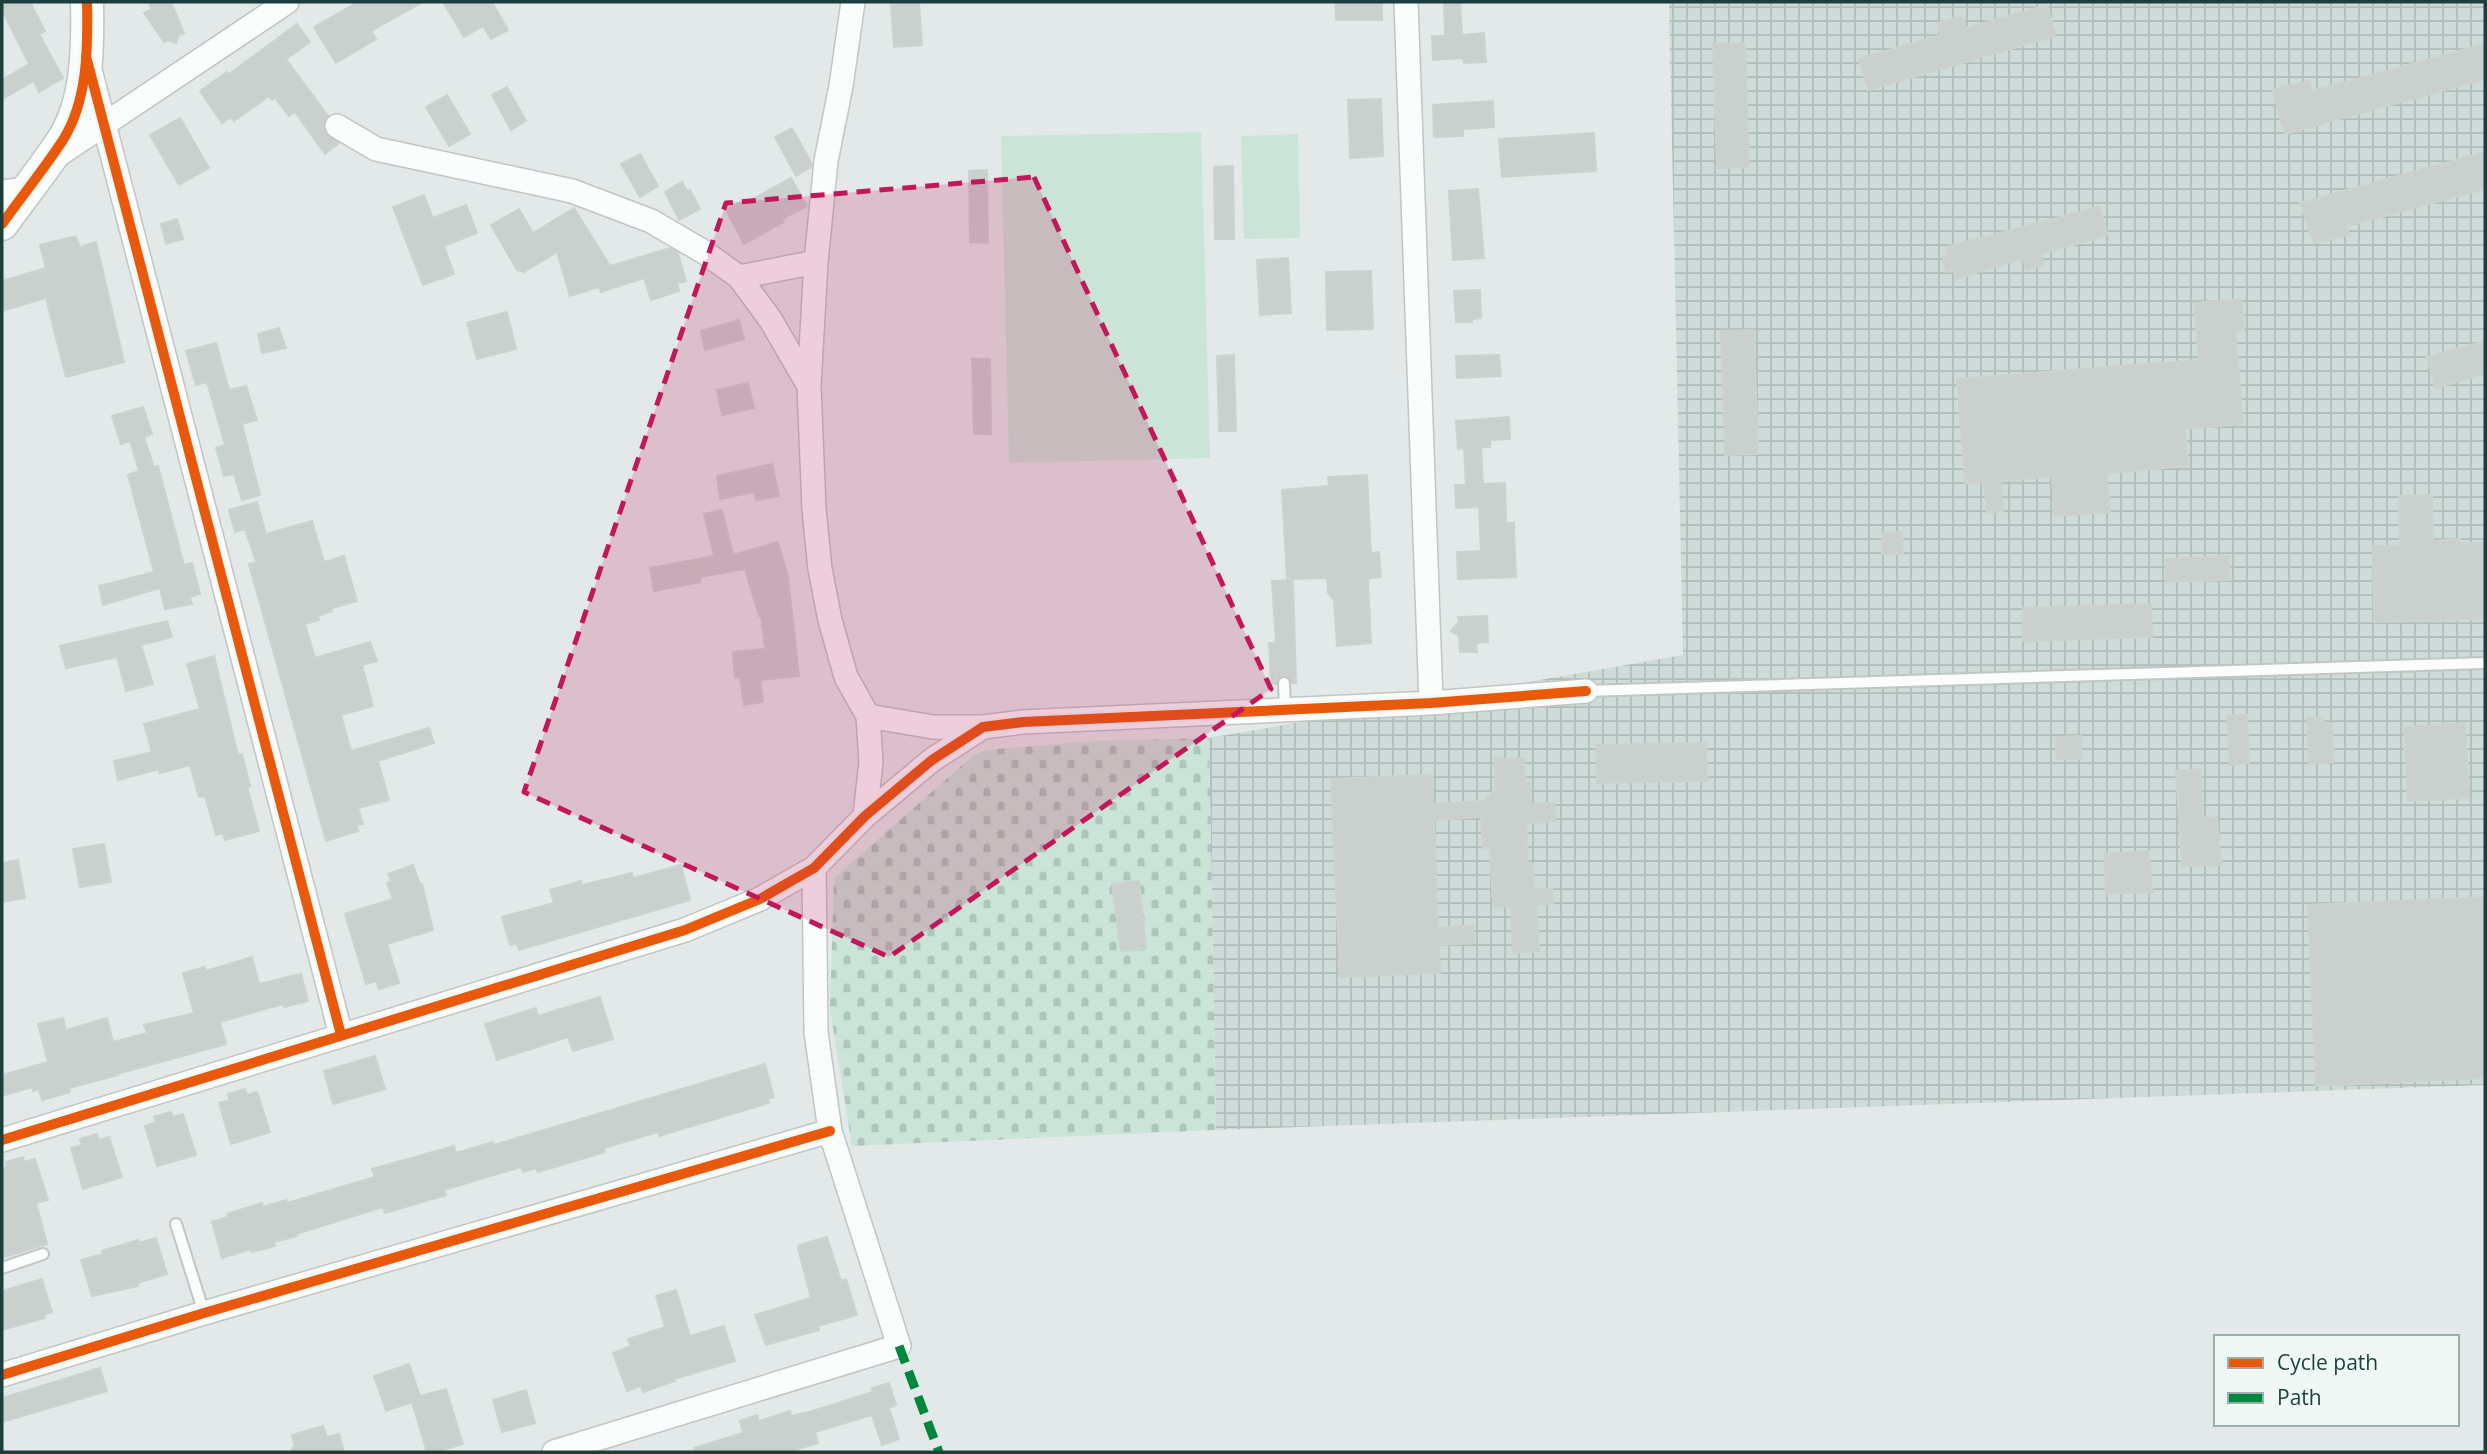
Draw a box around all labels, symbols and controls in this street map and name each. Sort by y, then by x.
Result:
legend [2214,1335,2459,1426]
text: Cycle path [2277,1348,2378,1376]
text: Path [2277,1383,2322,1411]

